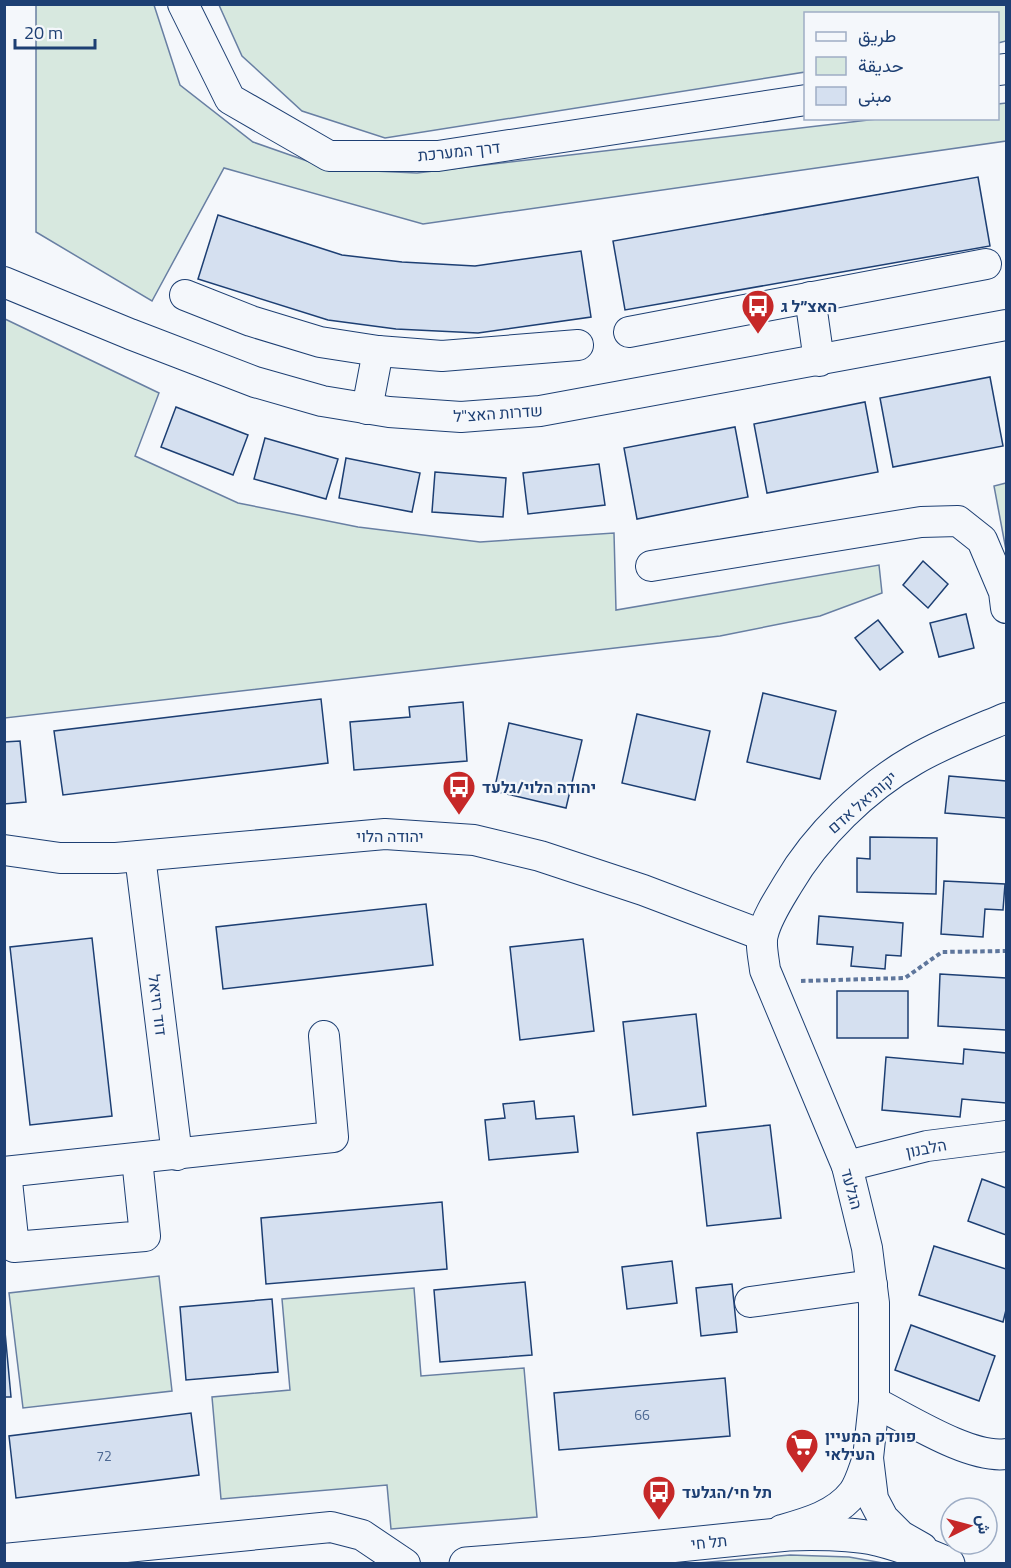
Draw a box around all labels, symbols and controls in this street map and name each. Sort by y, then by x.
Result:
scale bar [15,12,94,50]
legend [804,12,999,120]
text: 20 m [24,19,63,46]
text: طريق [858,22,896,49]
text: حديقة [858,52,904,79]
text: مبنى [858,82,892,109]
street label: דרך המערכת [417,135,501,167]
bus stop icon: האצ״ל ג [740,288,776,335]
place label: האצ״ל ג [781,294,837,318]
street label: שדרות האצ"ל [452,398,544,428]
street label: יקותיאל אדם [822,765,902,839]
bus stop icon: יהודה הלוי/גלעד [441,769,477,816]
place label: יהודה הלוי/גלעד [482,775,596,799]
street label: יהודה הלוי [356,824,424,848]
street label: דוד רזיאל [142,973,174,1037]
street label: הלבנון [904,1132,948,1164]
street label: הגלעד [835,1166,869,1212]
house number: 66 [634,1404,650,1425]
place label: פונדק המעיין העילאי [825,1424,916,1466]
supermarket icon: פונדק המעיין העילאי [784,1427,820,1474]
house number: 72 [96,1445,112,1466]
bus stop icon: תל חי/הגלעד [641,1474,677,1521]
place label: תל חי/הגלעד [682,1480,772,1504]
north arrow [939,1496,999,1556]
text: ش [971,1514,997,1535]
street label: תל חי [690,1528,728,1556]

